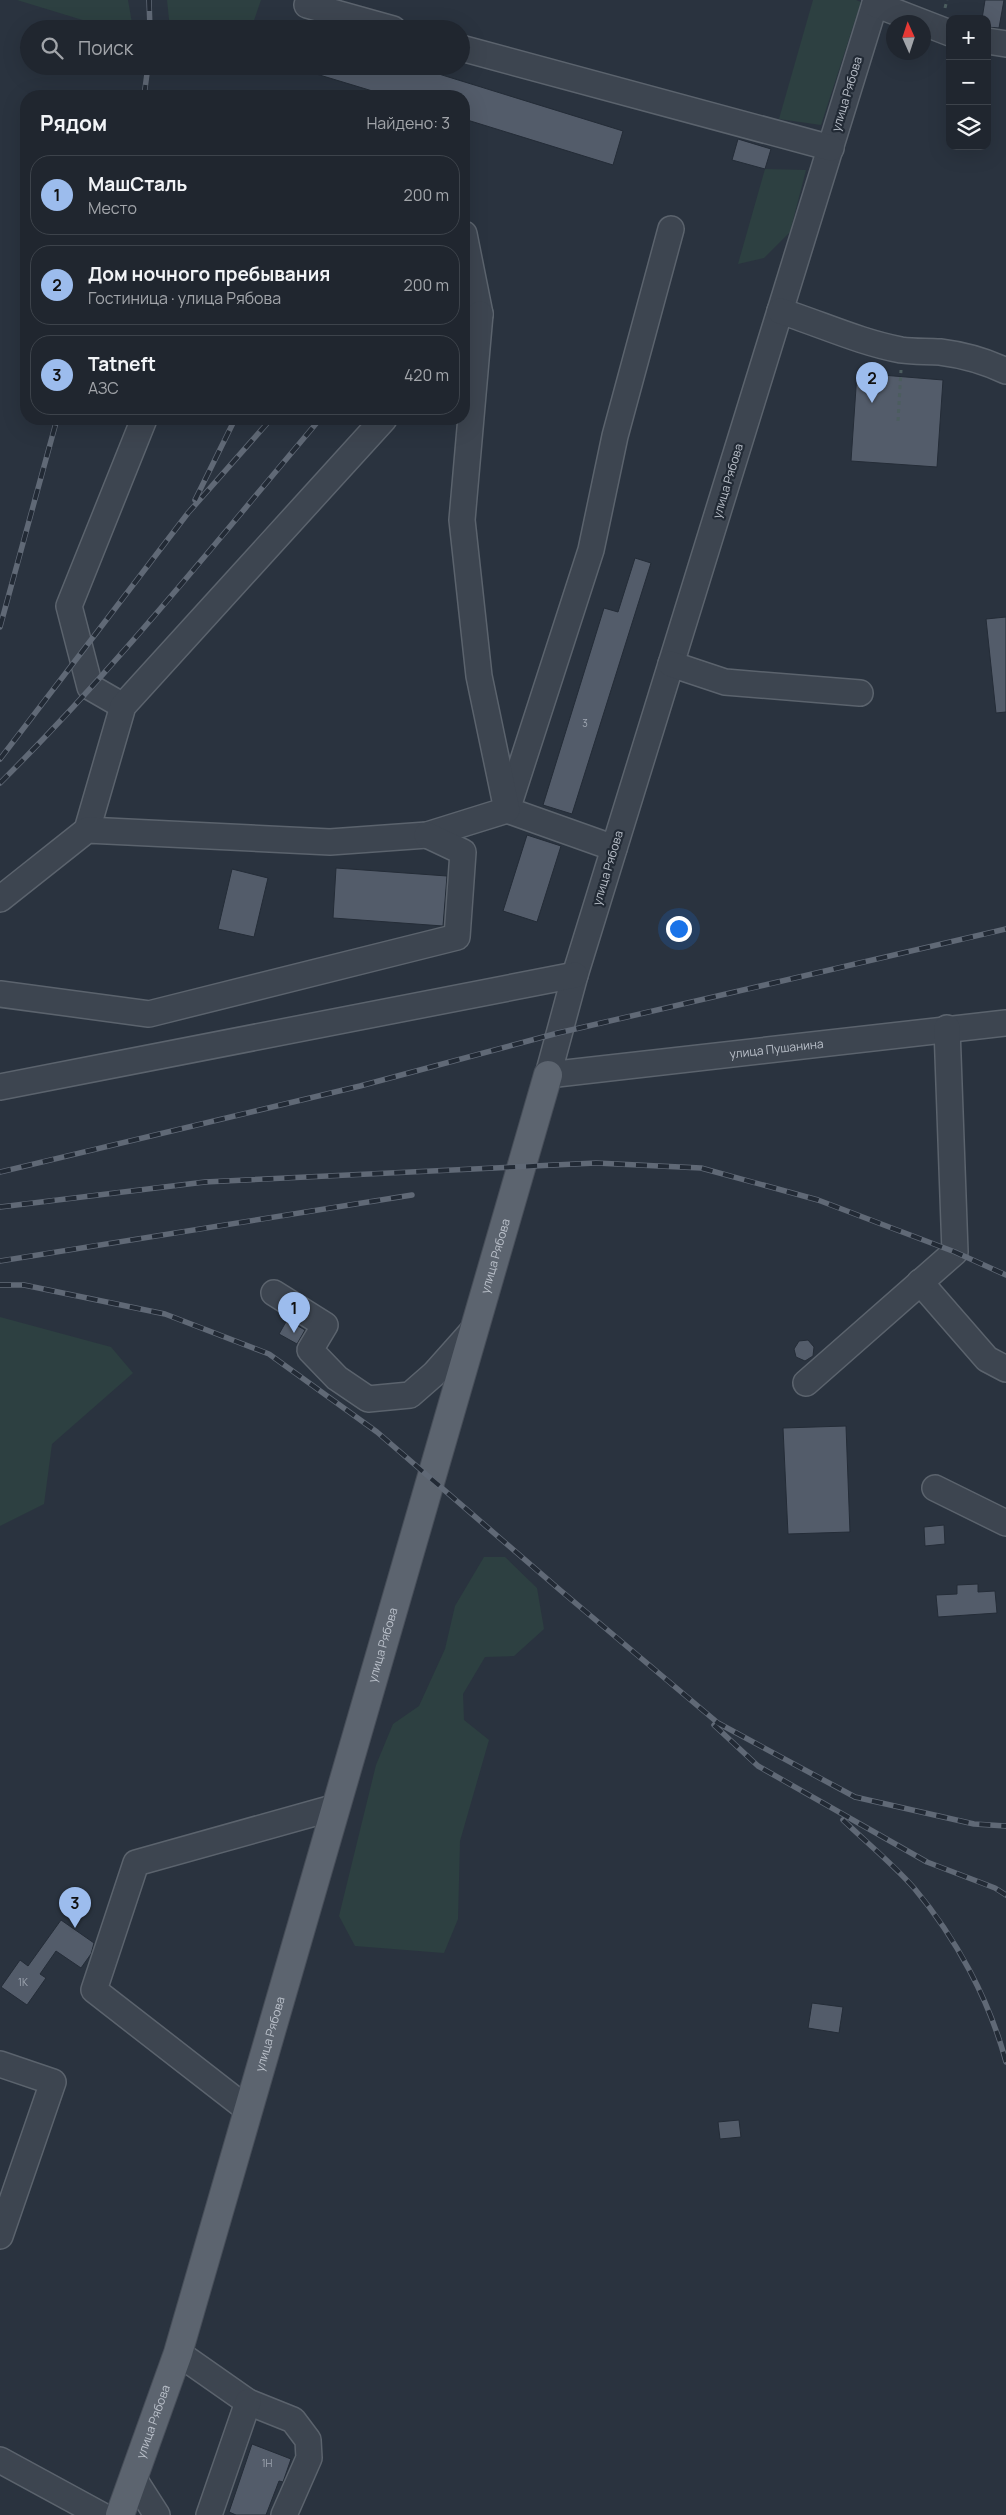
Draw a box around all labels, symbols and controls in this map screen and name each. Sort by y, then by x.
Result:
north arrow [886,15,931,60]
map controls [946,15,991,150]
button: + [946,15,991,60]
search box [20,20,470,75]
icon: search [38,34,66,62]
text: Поиск [78,35,133,61]
street label: улица Рябова [827,54,866,133]
button: − [946,60,991,105]
button: layers [946,105,991,150]
text: Рядом [40,109,107,137]
text: Найдено: 3 [366,112,450,134]
text: МашСталь [88,171,187,197]
text: 1 [53,184,61,206]
text: 200 m [404,184,449,206]
text: Место [88,197,137,219]
text: Дом ночного пребывания [88,261,330,287]
text: 2 [52,274,62,296]
text: 200 m [404,274,449,296]
text: Гостиница · улица Рябова [88,287,281,309]
text: Tatneft [88,351,156,377]
pin: 2 [856,362,888,403]
text: 3 [52,364,62,386]
text: 420 m [404,364,449,386]
text: АЗС [88,377,119,399]
street label: улица Рябова [708,441,747,520]
house number: 3 [582,716,588,730]
street label: улица Рябова [588,828,627,907]
your location [666,916,692,942]
street label: улица Пушанина [729,1035,824,1062]
street label: улица Рябова [476,1216,514,1296]
pin: 1 [278,1292,310,1333]
street label: улица Рябова [364,1605,401,1685]
pin: 3 [59,1887,91,1928]
house number: 1К [18,1975,28,1989]
street label: улица Рябова [251,1994,289,2074]
street label: улица Рябова [132,2382,174,2461]
house number: 1Н [262,2456,273,2470]

